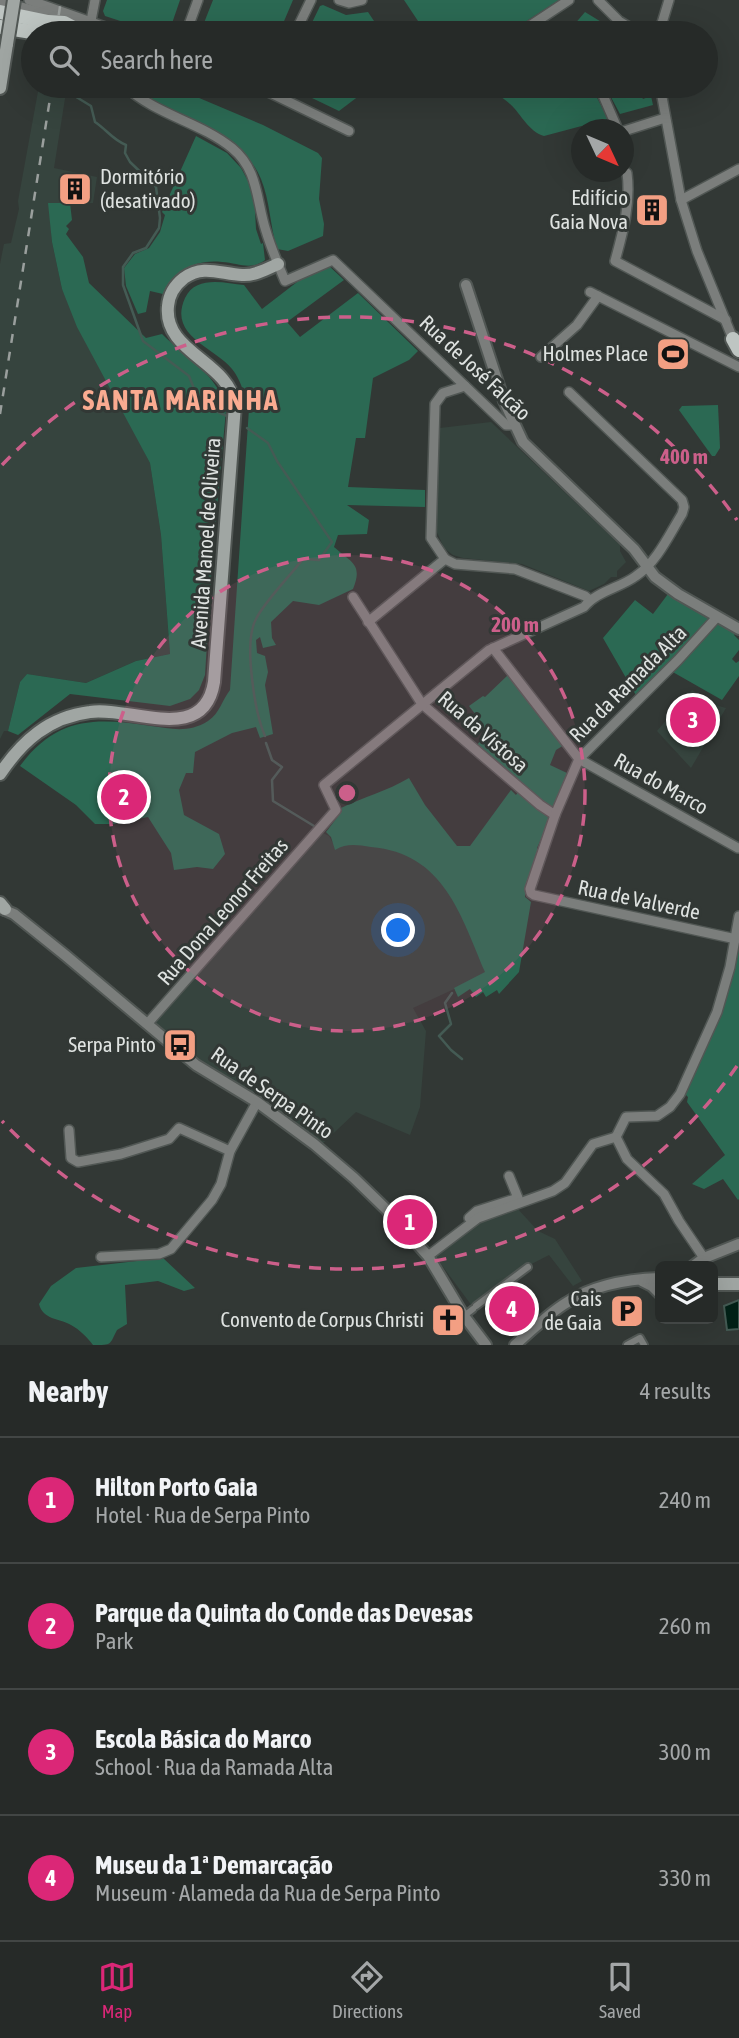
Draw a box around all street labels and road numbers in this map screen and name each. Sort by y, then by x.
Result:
street label: Rua de José Falcão [415,310,536,425]
street label: Avenida Manoel de Oliveira [186,437,224,649]
street label: Rua da Ramada Alta [564,620,691,747]
street label: Rua da Vistosa [434,686,534,777]
street label: Rua do Marco [610,748,713,819]
street label: Rua Dona Leonor Freitas [152,833,292,989]
street label: Rua de Valverde [576,874,702,924]
street label: Rua de Serpa Pinto [207,1041,338,1143]

